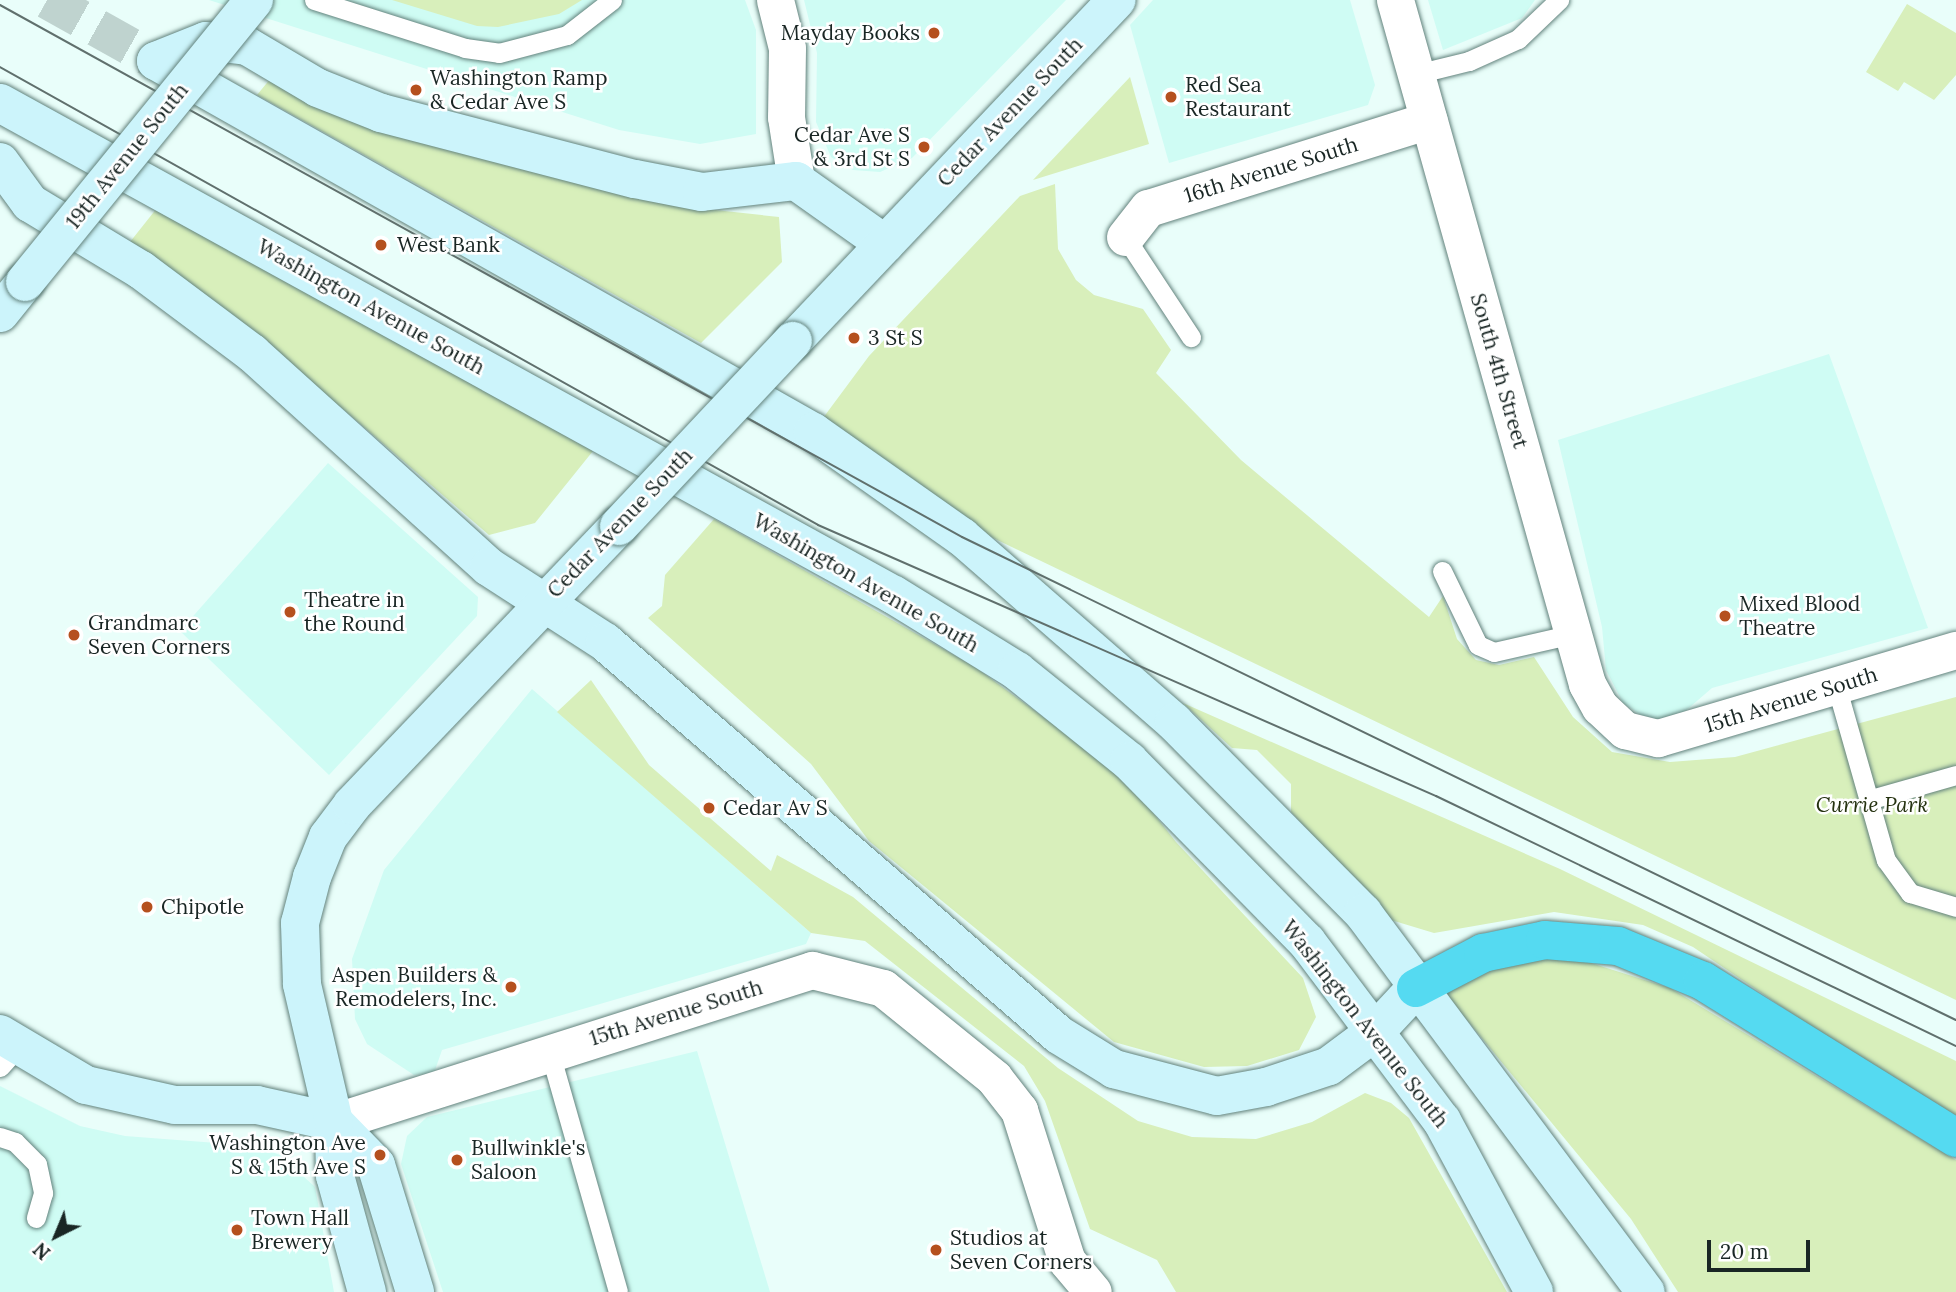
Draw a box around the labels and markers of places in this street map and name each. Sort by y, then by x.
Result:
place label: Mayday Books [781,20,920,46]
marker: Mayday Books [926,25,942,41]
place label: Washington Ramp & Cedar Ave S [430,65,607,115]
place label: Red Sea Restaurant [1185,72,1291,122]
marker: Washington Ramp & Cedar Ave S [408,82,424,98]
marker: Red Sea Restaurant [1163,89,1179,105]
place label: Cedar Ave S & 3rd St S [794,122,910,172]
marker: Cedar Ave S & 3rd St S [916,139,932,155]
place label: West Bank [397,232,500,258]
marker: West Bank [371,235,391,255]
place label: 3 St S [868,325,923,351]
marker: 3 St S [846,330,862,346]
place label: Theatre in the Round [304,587,405,637]
place label: Mixed Blood Theatre [1739,591,1860,641]
marker: Theatre in the Round [282,604,298,620]
marker: Mixed Blood Theatre [1717,608,1733,624]
place label: Grandmarc Seven Corners [88,610,230,660]
marker: Grandmarc Seven Corners [66,627,82,643]
place label: Cedar Av S [723,795,828,821]
marker: Cedar Av S [701,800,717,816]
place label: Chipotle [161,894,244,920]
marker: Chipotle [139,899,155,915]
place label: Aspen Builders & Remodelers, Inc. [332,962,497,1012]
marker: Aspen Builders & Remodelers, Inc. [503,979,519,995]
place label: Washington Ave S & 15th Ave S [209,1130,366,1180]
place label: Bullwinkle's Saloon [471,1135,585,1185]
marker: Washington Ave S & 15th Ave S [372,1147,388,1163]
marker: Bullwinkle's Saloon [449,1152,465,1168]
place label: Town Hall Brewery [251,1205,349,1255]
marker: Town Hall Brewery [229,1222,245,1238]
place label: Studios at Seven Corners [950,1225,1092,1275]
marker: Studios at Seven Corners [928,1242,944,1258]

